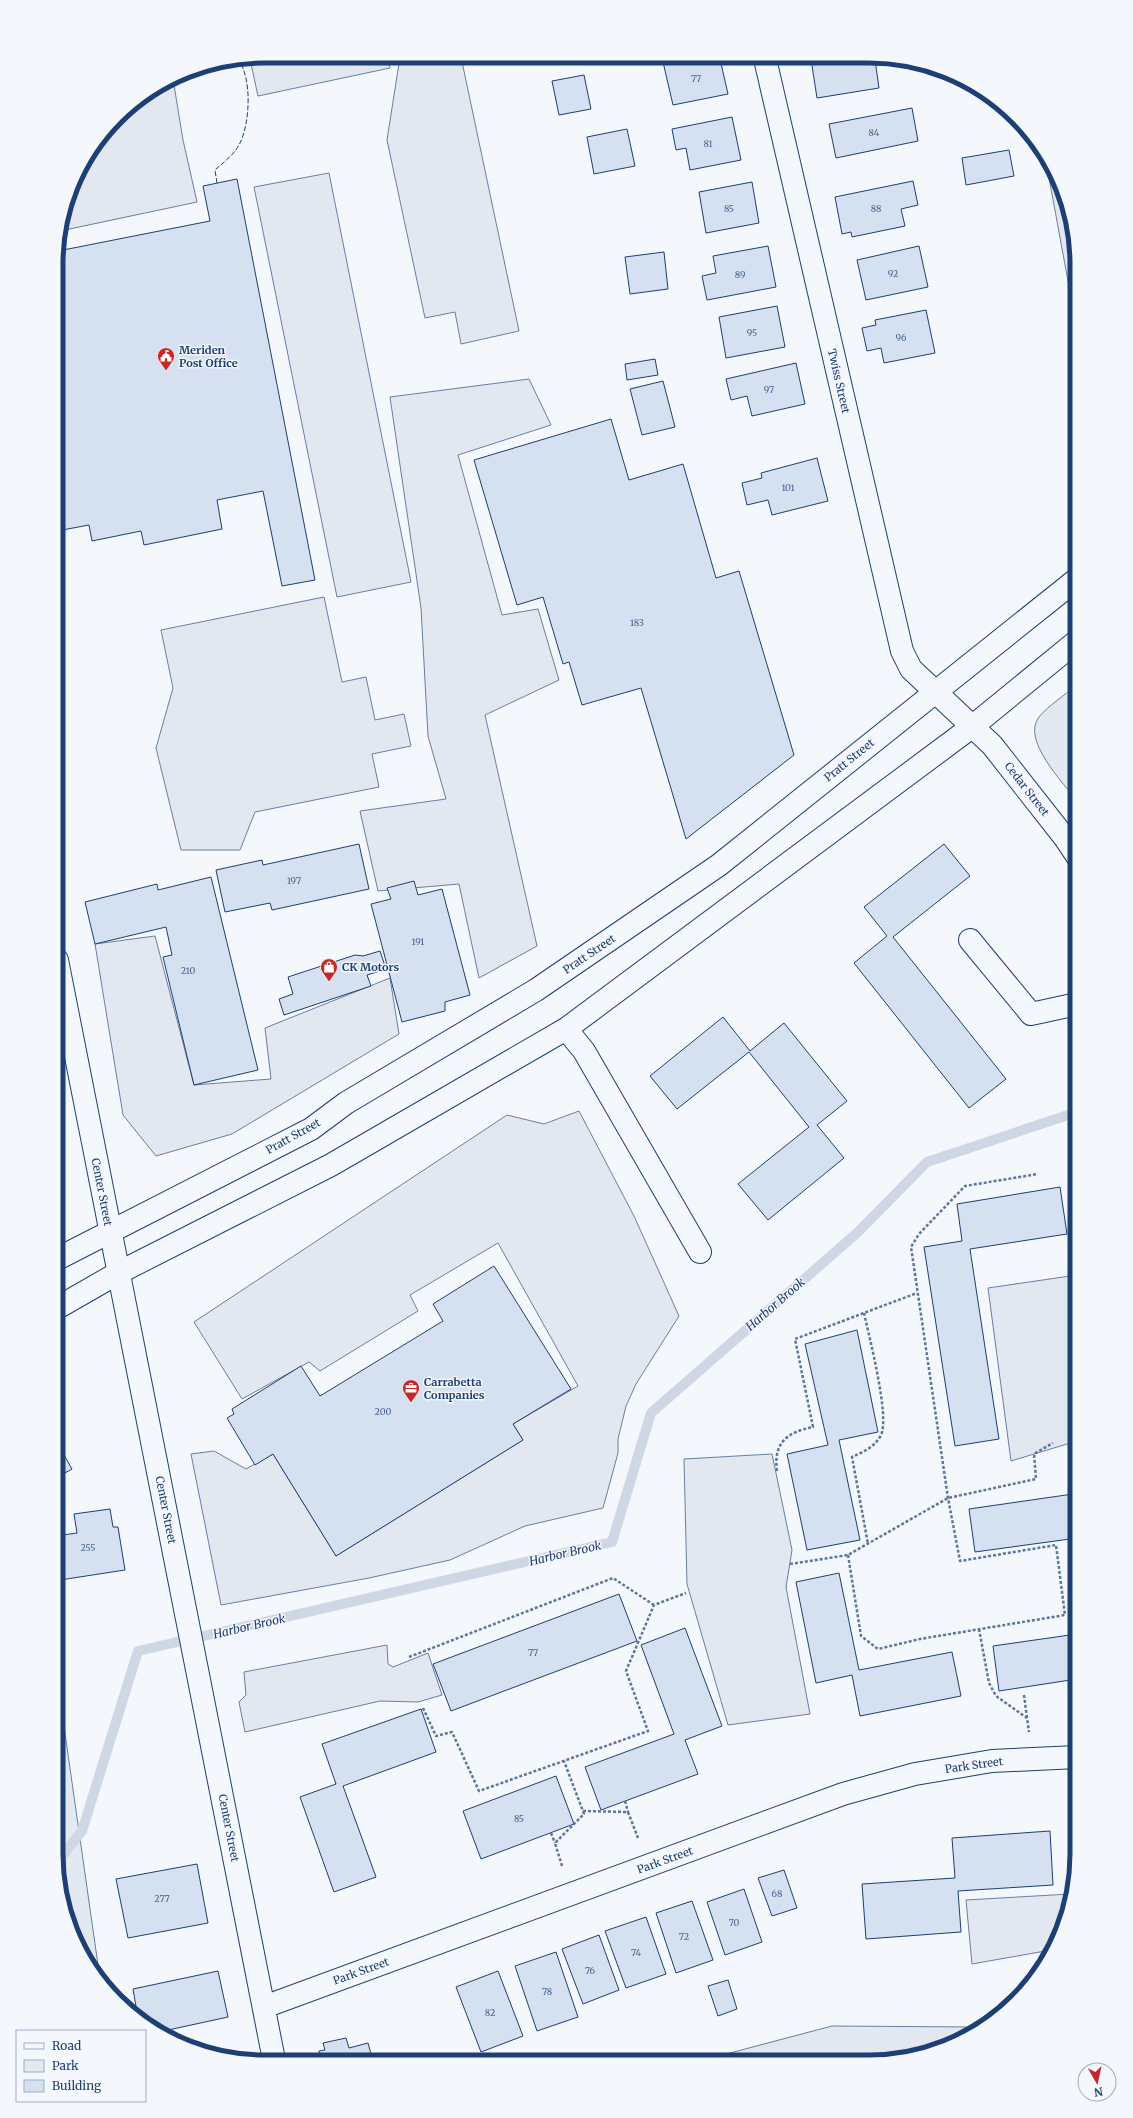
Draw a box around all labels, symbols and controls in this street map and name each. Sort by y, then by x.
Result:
house number: 77 [691,73,701,84]
house number: 84 [869,127,880,138]
house number: 81 [703,138,713,149]
house number: 85 [724,203,734,214]
house number: 88 [871,203,881,214]
house number: 92 [888,268,898,279]
house number: 89 [735,269,745,280]
house number: 95 [747,327,757,338]
house number: 96 [896,332,907,343]
place label: Meriden Post Office [179,343,238,370]
public building icon: Meriden Post Office [156,346,176,371]
street label: Twiss Street [825,347,853,415]
house number: 97 [764,384,774,395]
house number: 101 [781,482,795,493]
house number: 183 [630,617,644,628]
street label: Pratt Street [821,735,877,784]
street label: Cedar Street [1002,759,1053,819]
house number: 197 [287,875,301,886]
street label: Pratt Street [560,931,619,977]
house number: 191 [412,936,424,947]
shop icon: CK Motors [319,957,339,982]
place label: CK Motors [342,960,399,974]
house number: 210 [181,965,195,976]
street label: Pratt Street [263,1115,323,1157]
street label: Center Street [89,1157,116,1228]
water label: Harbor Brook [742,1274,808,1334]
place label: Carrabetta Companies [424,1375,485,1402]
office icon: Carrabetta Companies [401,1378,421,1403]
house number: 200 [375,1406,392,1417]
street label: Center Street [153,1475,180,1546]
water label: Harbor Brook [527,1537,603,1569]
house number: 255 [80,1542,96,1553]
water label: Harbor Brook [211,1610,287,1642]
house number: 77 [528,1647,538,1658]
street label: Park Street [944,1754,1005,1776]
street label: Center Street [216,1793,243,1864]
house number: 85 [514,1813,524,1824]
street label: Park Street [635,1843,696,1877]
house number: 68 [772,1888,782,1899]
house number: 277 [154,1893,170,1904]
house number: 70 [729,1917,740,1928]
house number: 72 [679,1931,689,1942]
house number: 74 [631,1947,641,1958]
street label: Park Street [331,1954,392,1988]
house number: 76 [585,1965,596,1976]
house number: 78 [542,1986,552,1997]
house number: 82 [485,2007,495,2018]
legend [16,2030,146,2102]
text: Road [52,2038,81,2053]
text: Park [52,2058,79,2073]
north arrow [1077,2062,1117,2102]
text: Building [52,2078,102,2093]
text: N [1093,2084,1104,2100]

